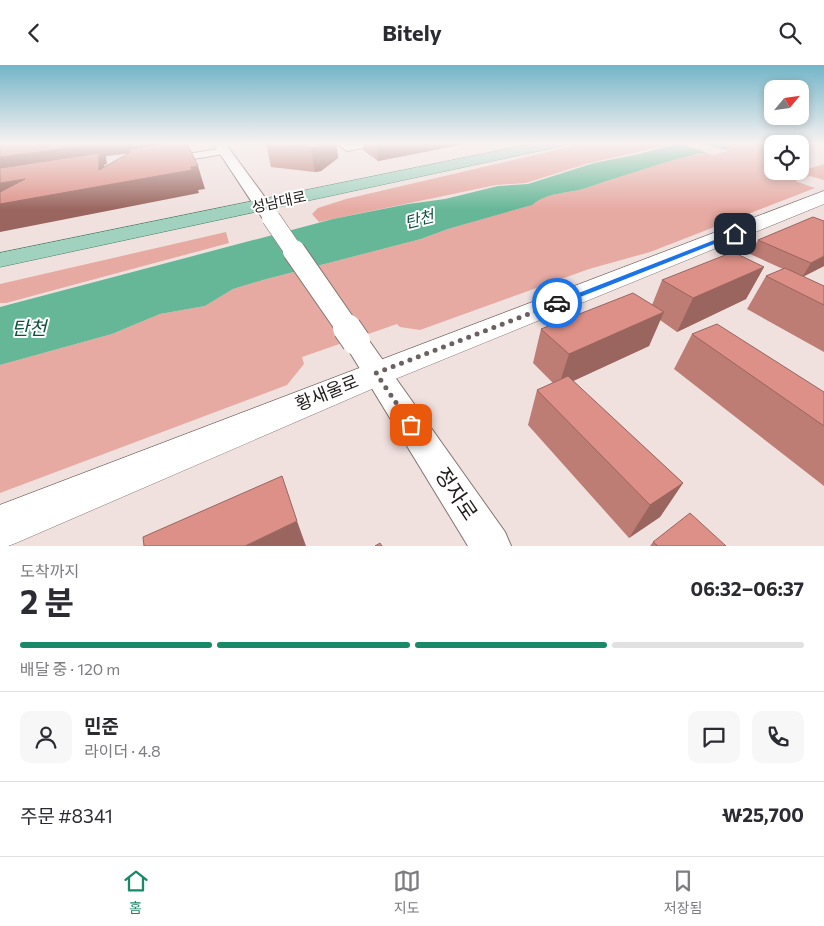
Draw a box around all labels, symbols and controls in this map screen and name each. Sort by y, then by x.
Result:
icon: back [20,19,48,47]
text: Bitely [382,19,442,46]
icon: search [776,19,804,47]
north arrow [764,80,809,125]
map controls [764,80,809,180]
button: locate [764,135,809,180]
street label: 성남대로 [250,186,308,216]
water label: 탄천 [402,205,438,231]
pin [714,213,756,255]
icon: home [721,220,749,248]
courier [532,278,582,328]
icon: car [543,289,571,317]
water label: 탄천 [12,316,48,339]
street label: 황새울로 [292,369,361,415]
pin [390,404,432,446]
icon: bag [397,411,425,439]
street label: 정자로 [431,462,484,524]
text: 도착까지 [20,561,79,580]
text: 06:32–06:37 [691,577,804,600]
text: 2 분 [20,581,74,621]
text: 배달 중 · 120 m [20,659,120,678]
button: person [20,711,72,763]
button: chat [688,711,740,763]
button: phone [752,711,804,763]
text: 민준 [84,714,119,737]
text: 라이더 · 4.8 [84,741,161,760]
text: ₩25,700 [722,803,804,826]
text: 주문 #8341 [20,804,113,827]
tab: 홈 [122,867,150,917]
tab: 지도 [393,867,421,917]
tab: 저장됨 [664,867,702,917]

